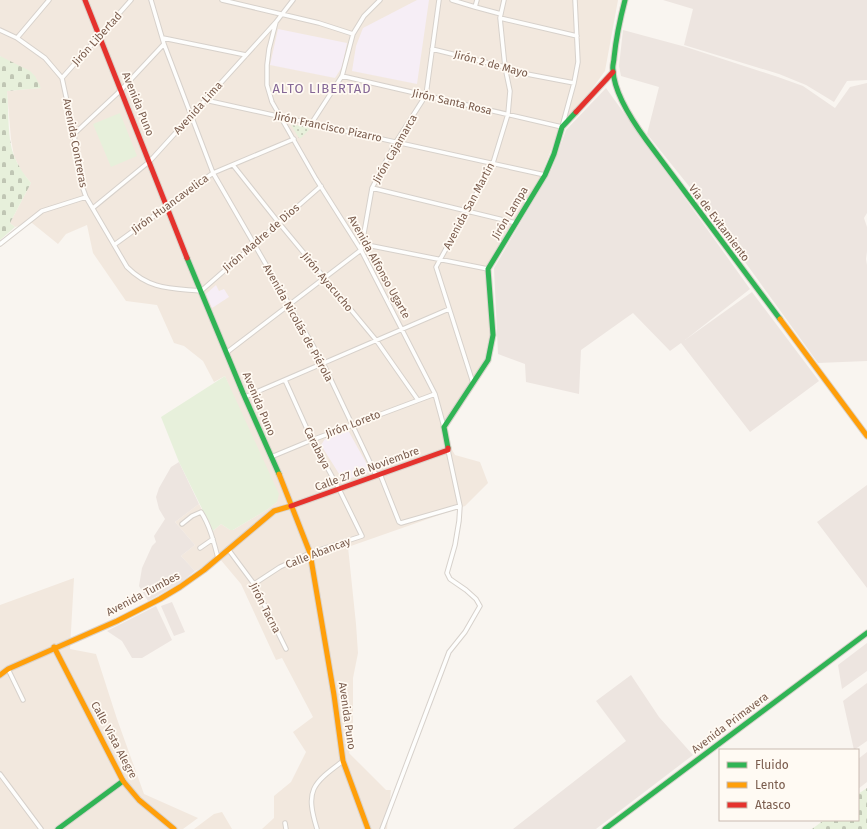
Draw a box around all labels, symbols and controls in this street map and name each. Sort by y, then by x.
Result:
street label: Jirón Libertad [69,9,125,69]
street label: Jirón 2 de Mayo [453,48,529,80]
street label: Avenida Puno [119,70,157,138]
street label: Avenida Lima [171,79,225,137]
district label: ALTO LIBERTAD [272,81,372,96]
street label: Jirón Santa Rosa [411,87,493,117]
street label: Avenida Contreras [60,97,90,189]
street label: Jirón Francisco Pizarro [273,109,383,145]
street label: Jirón Cajamarca [370,112,420,186]
street label: Avenida San Martín [441,160,497,252]
street label: Jirón Huancavelica [129,172,211,236]
street label: Vía de Evitamiento [686,182,752,264]
street label: Jirón Lampa [489,184,531,242]
street label: Jirón Madre de Dios [220,201,302,275]
street label: Avenida Alfonso Ugarte [345,213,413,321]
street label: Jirón Ayacucho [298,250,356,314]
street label: Avenida Nicolás de Piérola [260,262,336,384]
street label: Avenida Puno [240,370,278,438]
street label: Jirón Loreto [324,408,382,440]
street label: Carabaya [301,425,333,471]
street label: Calle 27 de Noviembre [313,444,421,494]
street label: Calle Abancay [284,534,353,571]
street label: Avenida Tumbes [104,569,182,619]
street label: Jirón Tacna [247,581,283,635]
street label: Avenida Puno [336,681,358,751]
street label: Avenida Primavera [689,690,771,756]
street label: Calle Vista Alegre [88,699,140,781]
legend [719,749,859,821]
text: Fluido [755,758,789,772]
text: Lento [755,778,785,792]
text: Atasco [755,798,791,812]

